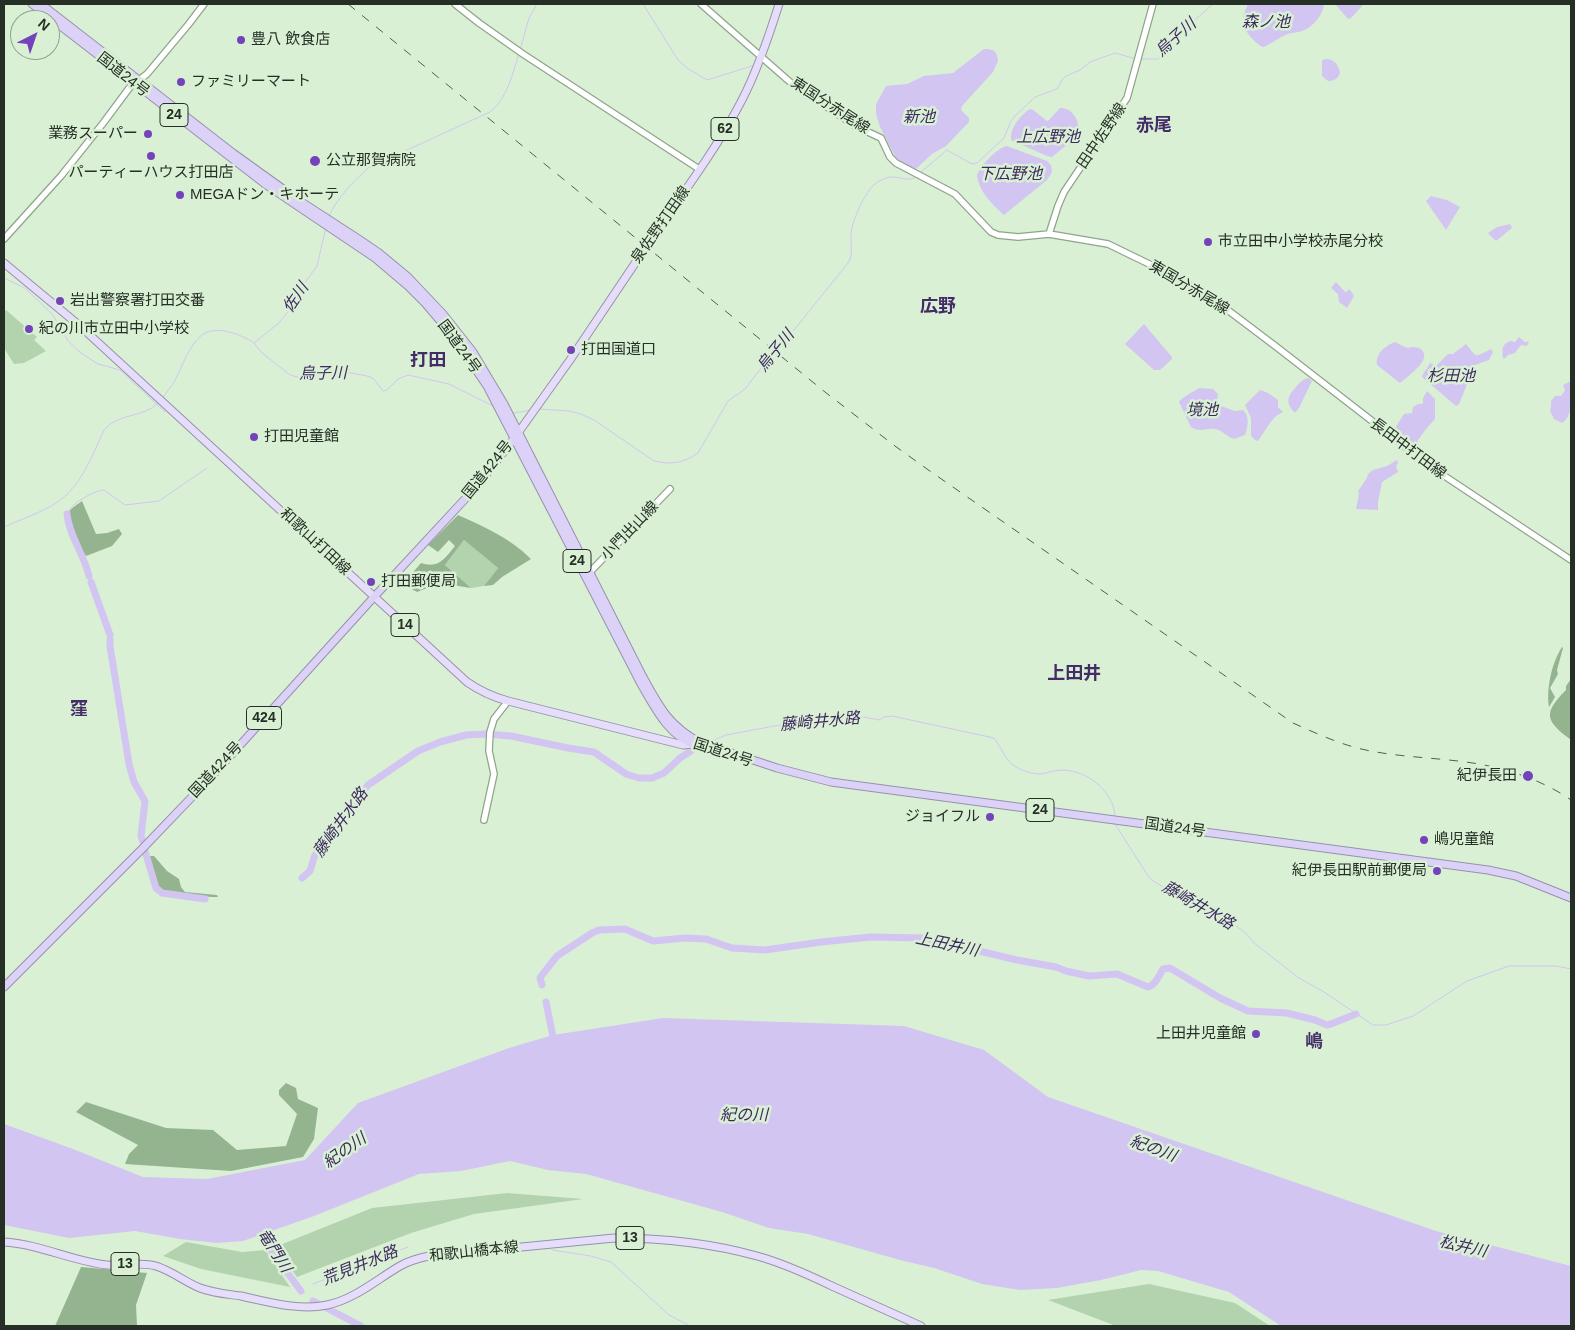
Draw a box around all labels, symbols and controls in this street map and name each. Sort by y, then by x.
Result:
north arrow [10,10,60,60]
water label: 森ノ池 [1242,13,1290,33]
text: N [35,15,53,34]
water label: 烏子川 [1152,15,1200,61]
place label: 豊八 飲食店 [251,31,330,49]
marker: 豊八 飲食店 [235,34,247,46]
street label: 国道24号 [93,49,153,101]
place label: ファミリーマート [191,73,311,91]
street label: 東国分赤尾線 [787,74,873,138]
marker: ファミリーマート [175,76,187,88]
street label: 田中佐野線 [1074,100,1130,172]
road number: 24 [160,104,188,126]
water label: 新池 [903,108,935,128]
district label: 赤尾 [1136,115,1172,137]
road number: 62 [711,118,739,140]
place label: 業務スーパー [48,125,138,143]
marker: 業務スーパー [142,128,154,140]
water label: 上広野池 [1016,128,1080,148]
marker: パーティーハウス打田店 [145,150,157,162]
place label: 公立那賀病院 [326,152,416,170]
marker: 公立那賀病院 [308,154,322,168]
place label: パーティーハウス打田店 [69,164,233,182]
water label: 下広野池 [978,165,1042,185]
street label: 泉佐野打田線 [628,183,694,267]
place label: MEGAドン・キホーテ [190,186,339,204]
marker: MEGAドン・キホーテ [174,189,186,201]
place label: 市立田中小学校赤尾分校 [1218,233,1383,251]
marker: 市立田中小学校赤尾分校 [1202,236,1214,248]
street label: 東国分赤尾線 [1146,257,1232,319]
water label: 佐川 [279,279,313,317]
place label: 岩出警察署打田交番 [70,292,205,310]
marker: 岩出警察署打田交番 [54,295,66,307]
district label: 広野 [920,296,956,318]
street label: 国道24号 [434,317,484,377]
place label: 紀の川市立田中小学校 [39,320,189,338]
marker: 紀の川市立田中小学校 [23,323,35,335]
water label: 烏子川 [753,326,799,376]
place label: 打田国道口 [581,341,656,359]
marker: 打田国道口 [565,344,577,356]
district label: 打田 [410,350,446,372]
water label: 烏子川 [299,364,347,384]
water label: 杉田池 [1427,367,1475,387]
water label: 境池 [1186,401,1218,421]
street label: 長田中打田線 [1367,415,1449,483]
place label: 打田児童館 [264,428,339,446]
marker: 打田児童館 [248,431,260,443]
street label: 国道424号 [459,437,517,503]
street label: 小門出山線 [597,498,663,564]
street label: 和歌山打田線 [276,505,354,579]
road number: 24 [563,550,591,572]
place label: 打田郵便局 [381,573,456,591]
marker: 打田郵便局 [365,576,377,588]
road number: 14 [391,614,419,636]
district label: 上田井 [1047,663,1101,685]
district label: 窪 [70,699,88,721]
road number: 424 [246,706,282,730]
water label: 藤崎井水路 [779,709,861,735]
street label: 国道24号 [691,735,755,771]
street label: 国道424号 [186,738,246,802]
place label: 紀伊長田 [1457,767,1517,785]
marker: 紀伊長田 [1521,769,1535,783]
water label: 藤崎井水路 [310,785,372,861]
road number: 24 [1026,798,1054,822]
place label: ジョイフル [905,808,980,826]
marker: ジョイフル [984,811,996,823]
street label: 国道24号 [1143,815,1207,841]
place label: 嶋児童館 [1434,831,1494,849]
marker: 嶋児童館 [1418,834,1430,846]
place label: 紀伊長田駅前郵便局 [1292,862,1427,880]
marker: 紀伊長田駅前郵便局 [1431,865,1443,877]
water label: 藤崎井水路 [1159,878,1237,934]
water label: 上田井川 [914,929,980,961]
place label: 上田井児童館 [1156,1025,1246,1043]
marker: 上田井児童館 [1250,1028,1262,1040]
district label: 嶋 [1305,1031,1323,1053]
water label: 紀の川 [720,1106,768,1126]
water label: 紀の川 [320,1129,370,1173]
water label: 紀の川 [1127,1132,1179,1166]
water label: 竜門川 [253,1226,295,1276]
road number: 13 [616,1226,644,1250]
water label: 松井川 [1437,1232,1489,1262]
street label: 和歌山橋本線 [428,1238,520,1266]
water label: 荒見井水路 [319,1242,401,1290]
road number: 13 [111,1252,139,1276]

